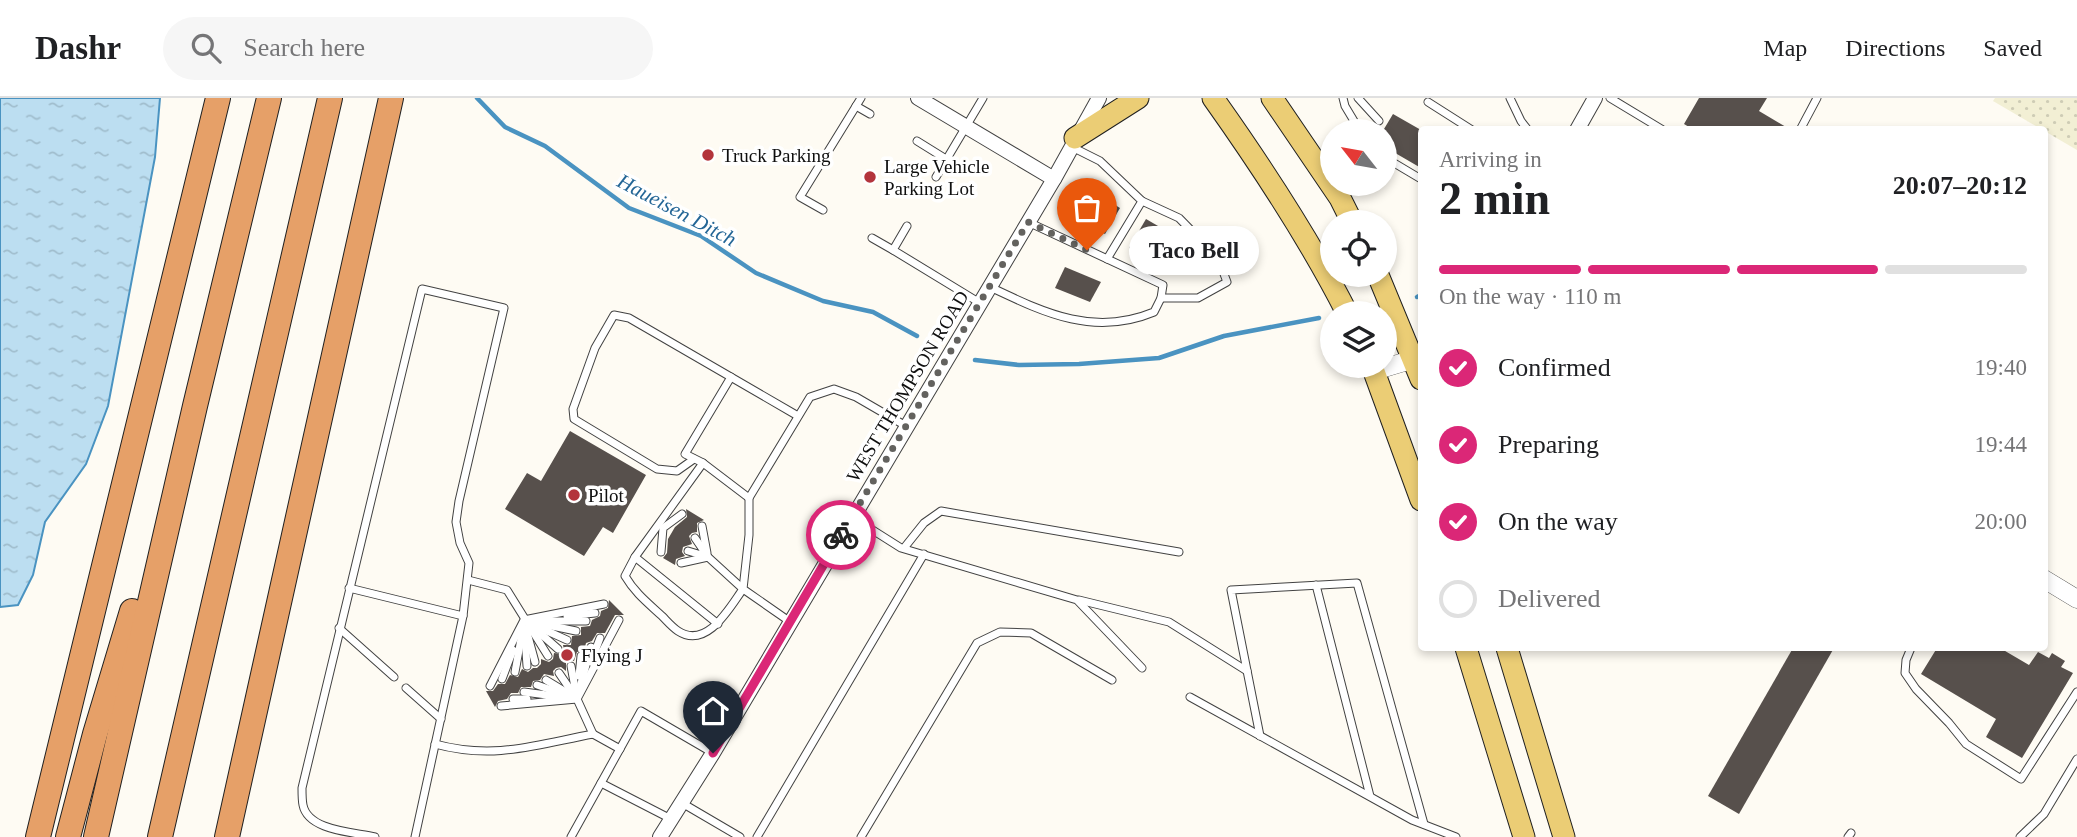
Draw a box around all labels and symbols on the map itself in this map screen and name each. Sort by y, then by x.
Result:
north arrow [1320,119,1396,196]
place label: Truck Parking [722,145,831,166]
marker: Truck Parking [700,147,716,163]
place label: Large Vehicle Parking Lot [884,156,989,199]
water label: Haueisen Ditch [613,168,741,251]
marker: Large Vehicle Parking Lot [862,169,878,185]
pin [1057,178,1117,250]
callout: Taco Bell [1129,226,1258,274]
street label: WEST THOMPSON ROAD [842,287,973,485]
place label: Pilot [588,485,625,506]
marker: Pilot [566,487,582,503]
courier [806,500,876,570]
place label: Flying J [581,645,643,666]
marker: Flying J [559,647,575,663]
pin [683,681,743,753]

